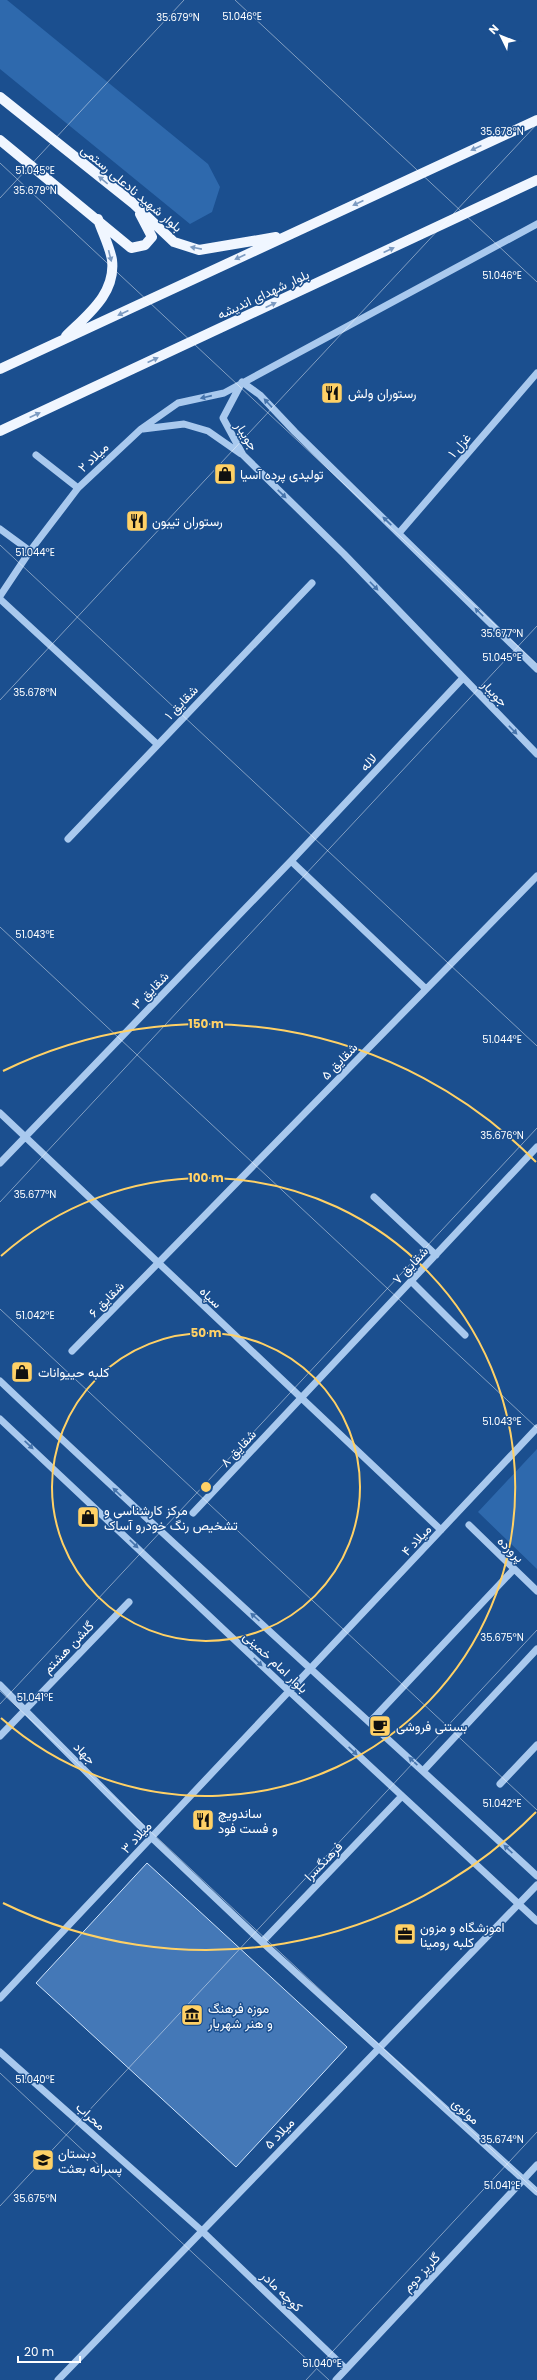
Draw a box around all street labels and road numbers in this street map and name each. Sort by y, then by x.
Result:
street label: بلوار شهید نادعلی رستمی [77,140,187,237]
street label: بلوار شهدای اندیشه [214,265,312,324]
street label: جویبار [230,417,263,455]
street label: غزل ۱ [443,429,476,462]
street label: میلاد ۲ [74,438,113,477]
street label: جویبار [476,675,512,711]
street label: شقایق ۱ [160,681,203,724]
street label: لاله [355,749,381,775]
street label: شقایق ۳ [127,967,173,1014]
street label: شقایق ۵ [317,1038,362,1084]
street label: شقایق ۷ [388,1242,433,1288]
street label: شقایق ۶ [84,1277,128,1322]
street label: سپاه [195,1282,226,1313]
street label: شقایق ۸ [216,1425,261,1471]
street label: میلاد ۴ [397,1520,436,1560]
street label: پرورده [493,1532,528,1567]
street label: گلشن هشتم [38,1617,98,1678]
street label: بلوار امام خمینی [239,1627,313,1698]
street label: جهاد [69,1738,100,1769]
street label: میلاد ۳ [117,1817,156,1858]
street label: فرهنگسرا [300,1837,347,1885]
street label: مولوی [448,2094,484,2129]
street label: محراب [72,2098,110,2135]
street label: میلاد ۵ [260,2113,299,2153]
street label: گلریز دوم [398,2248,445,2296]
street label: کوچه مادر [256,2266,307,2316]

